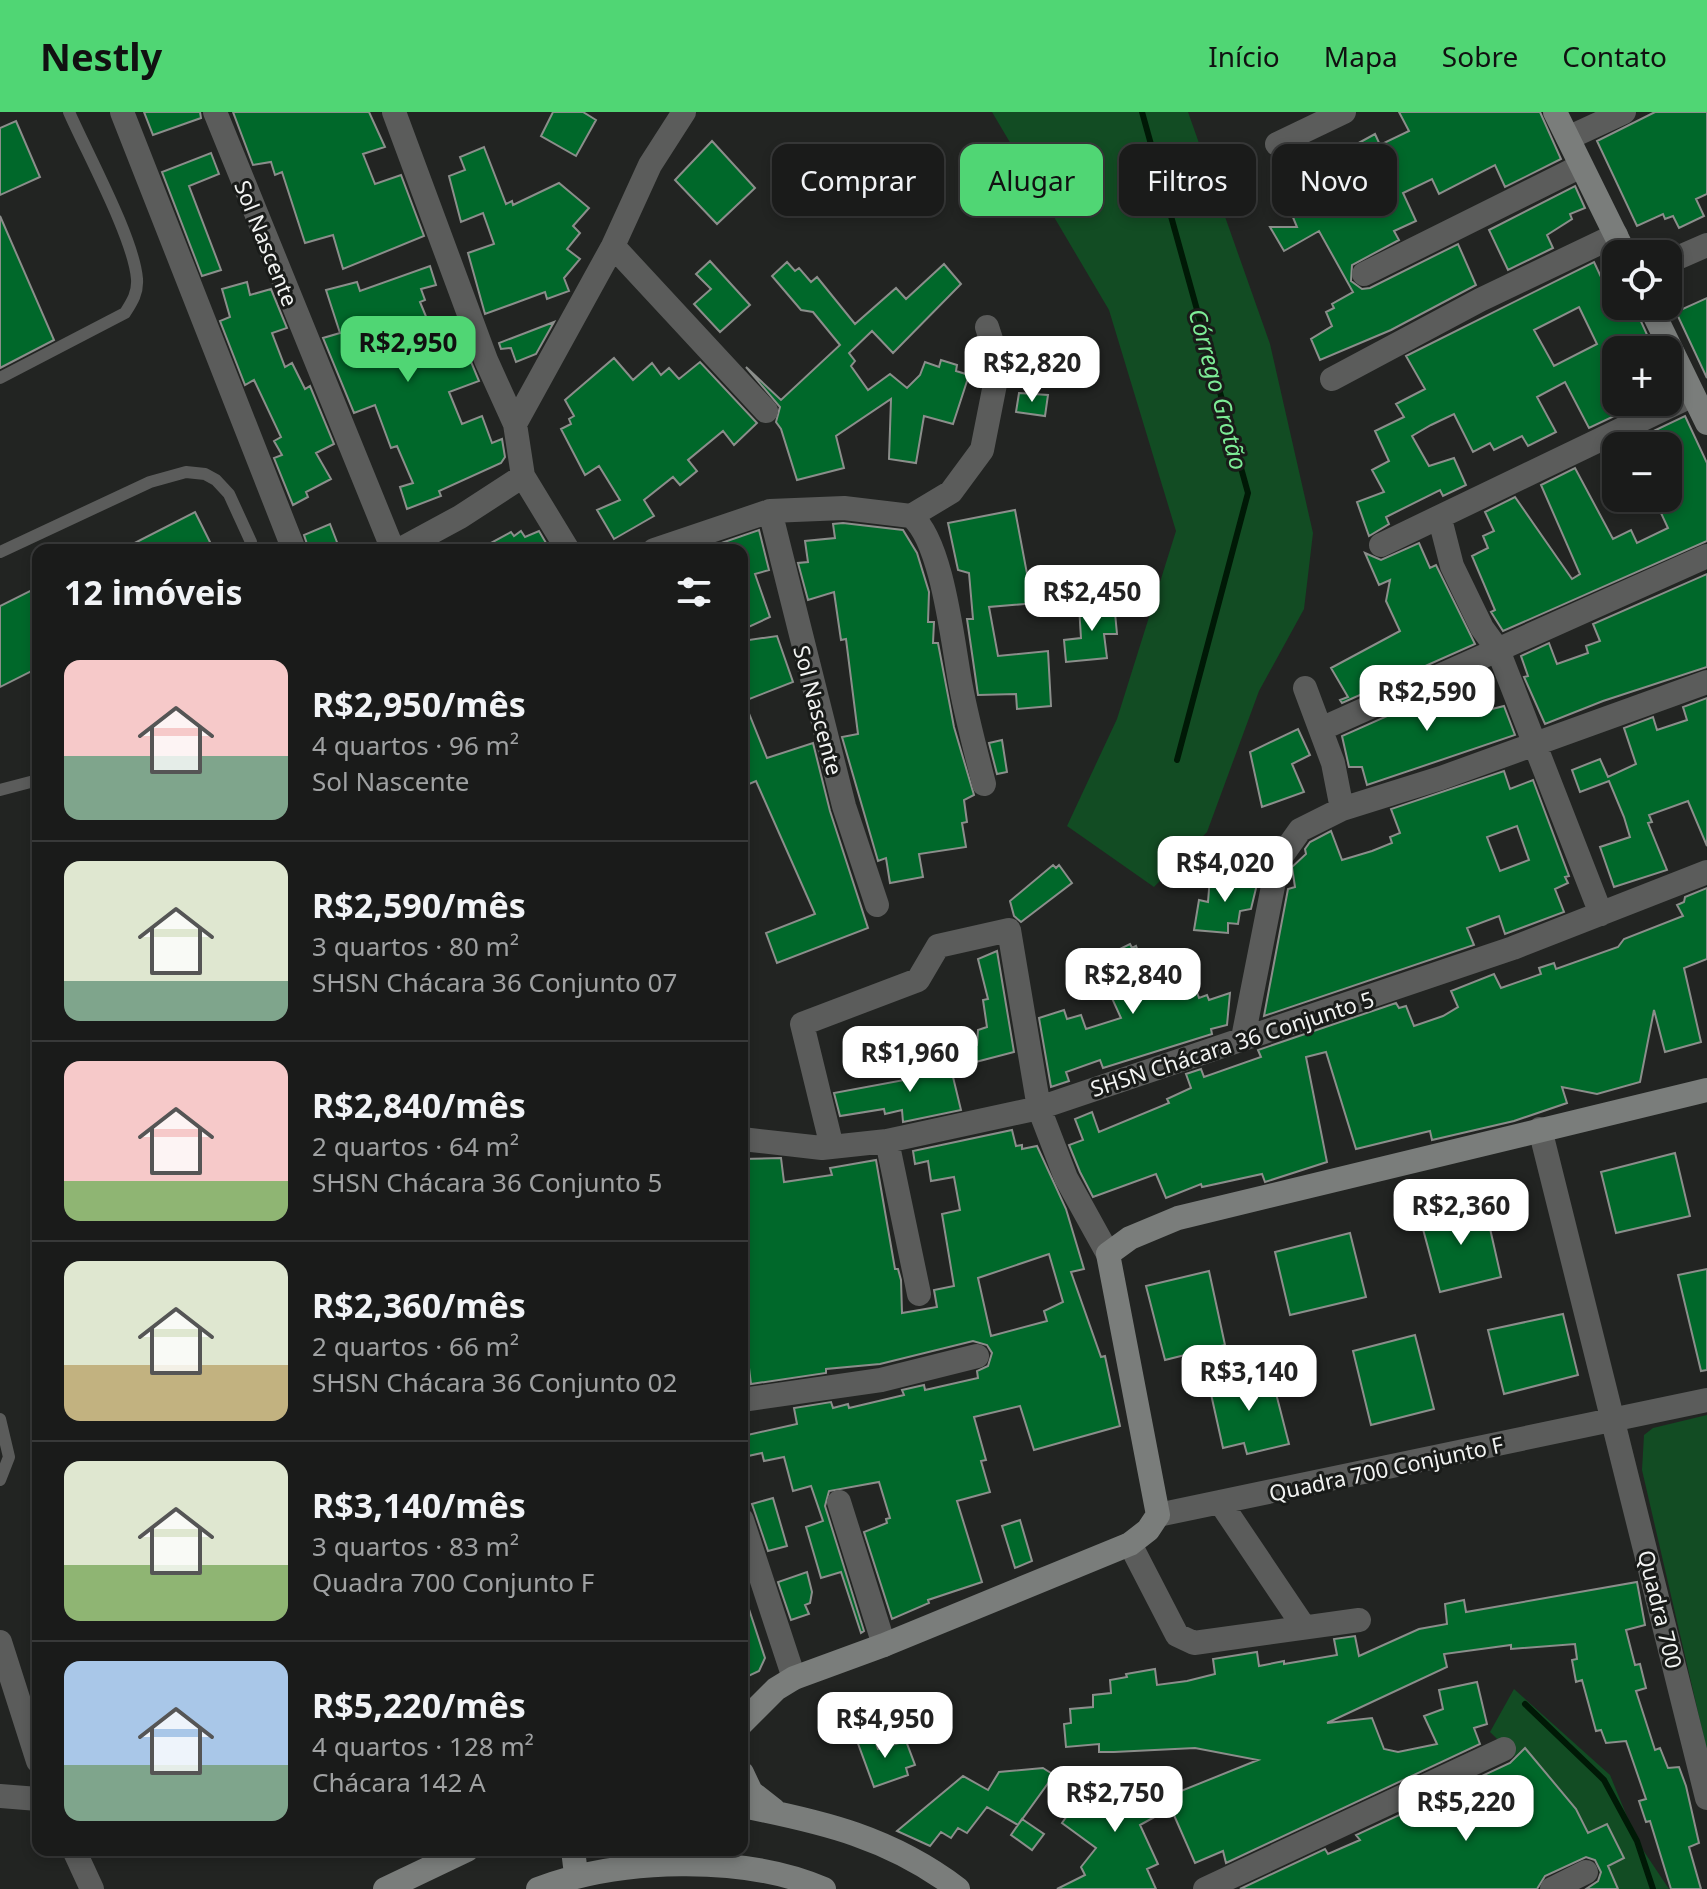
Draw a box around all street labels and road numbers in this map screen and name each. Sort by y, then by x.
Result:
street label: Sol Nascente [228,176,306,310]
street label: Sol Nascente [787,642,851,778]
street label: SHSN Chácara 36 Conjunto 5 [1086,983,1378,1103]
street label: Quadra 700 Conjunto F [1266,1428,1506,1508]
street label: Quadra 700 [1632,1547,1690,1671]

